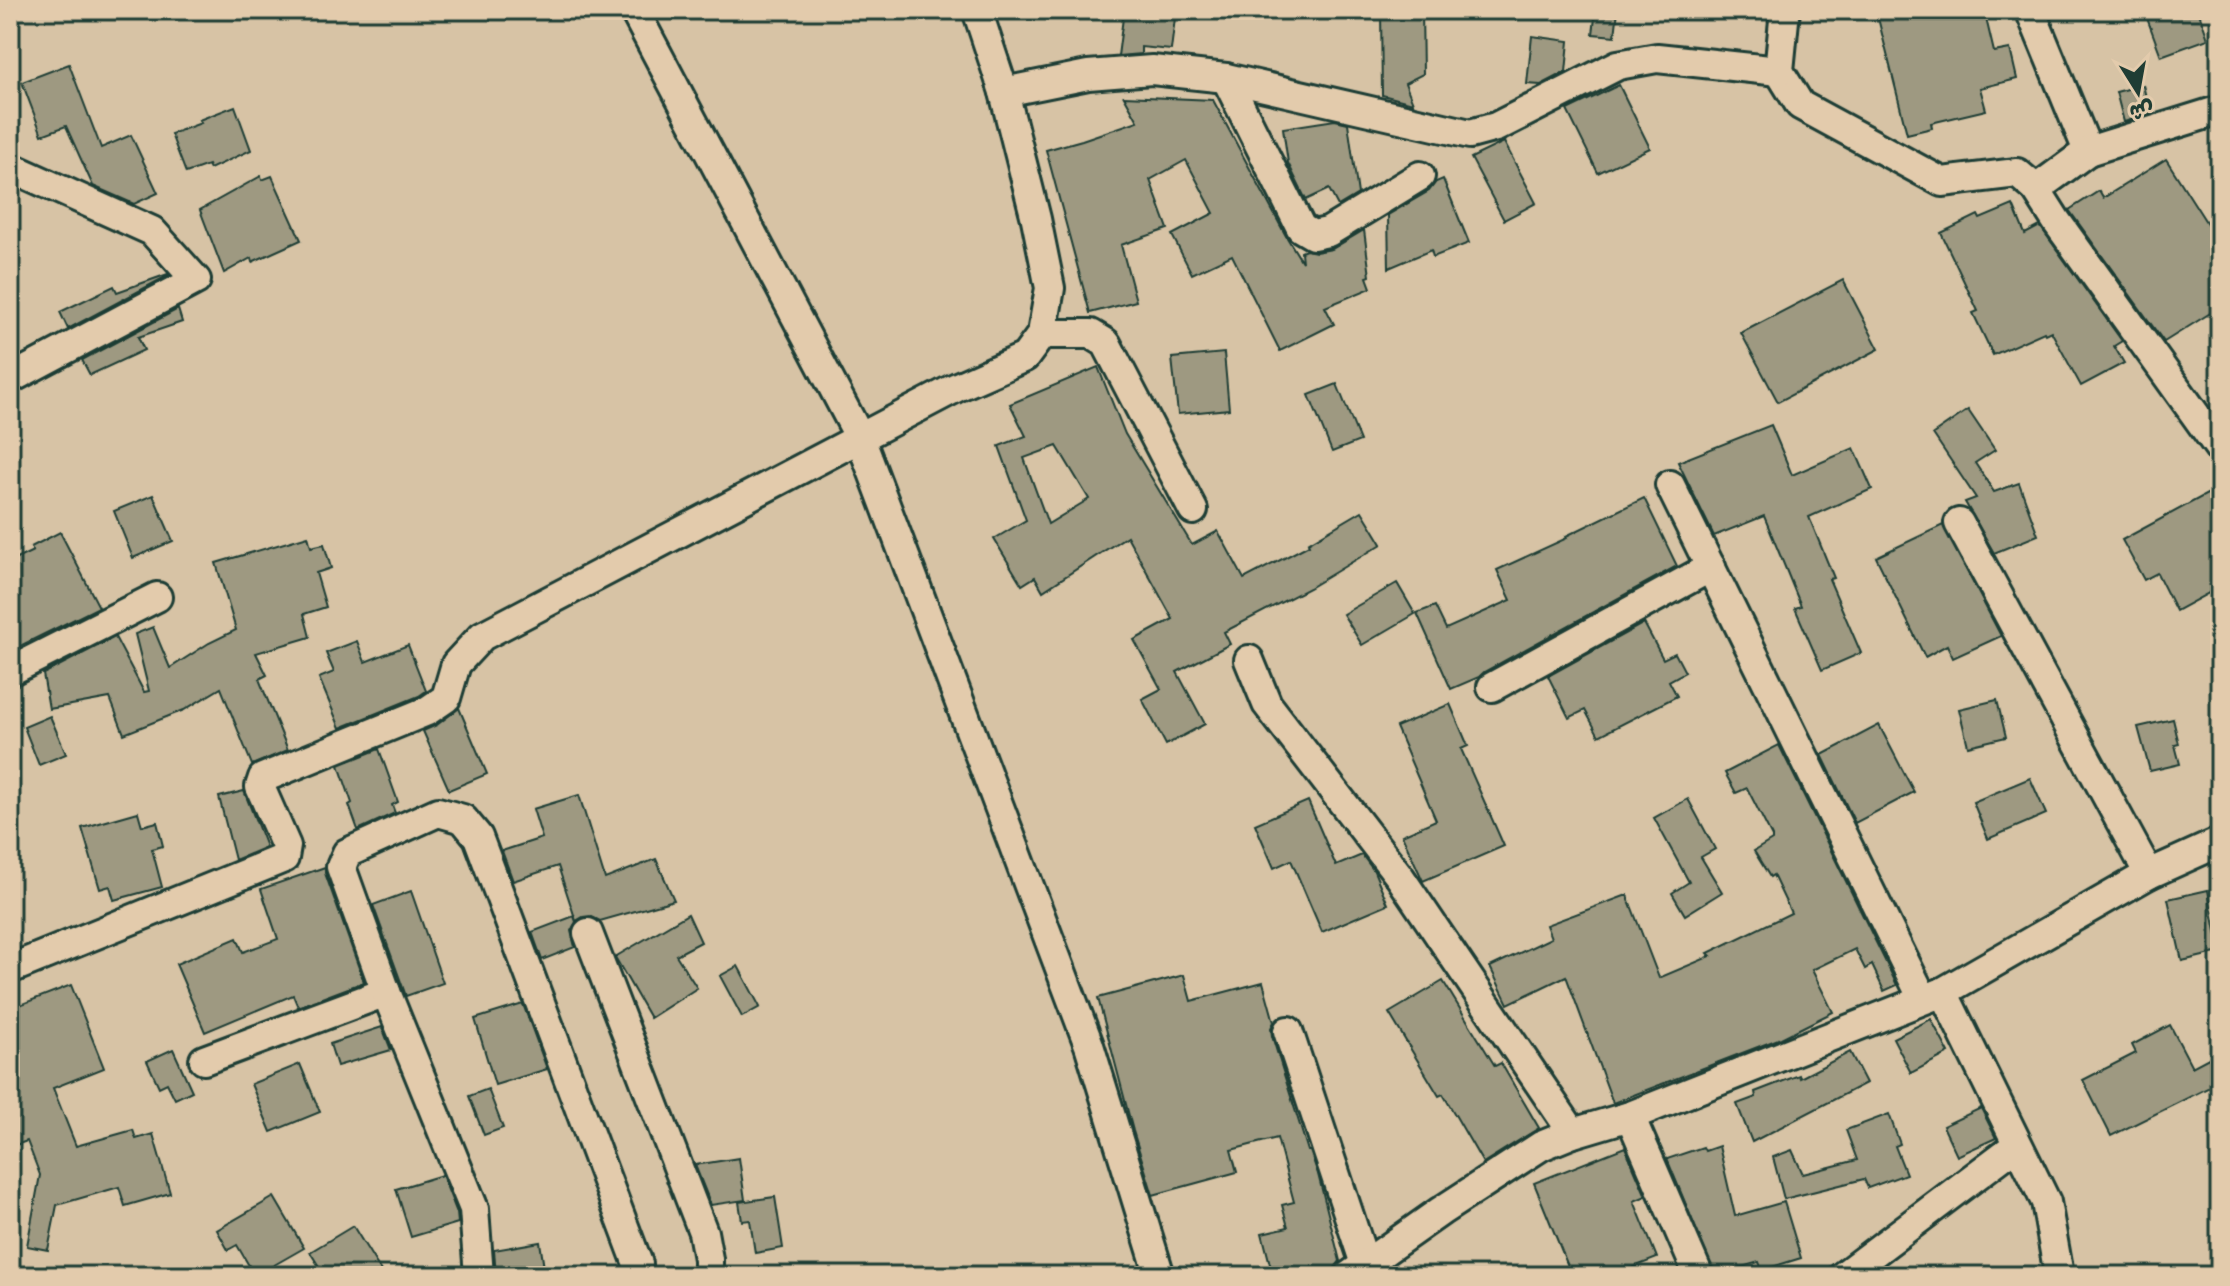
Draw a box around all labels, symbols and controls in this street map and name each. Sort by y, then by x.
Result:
north arrow [2098,52,2178,132]
text: ش [2126,90,2157,133]

